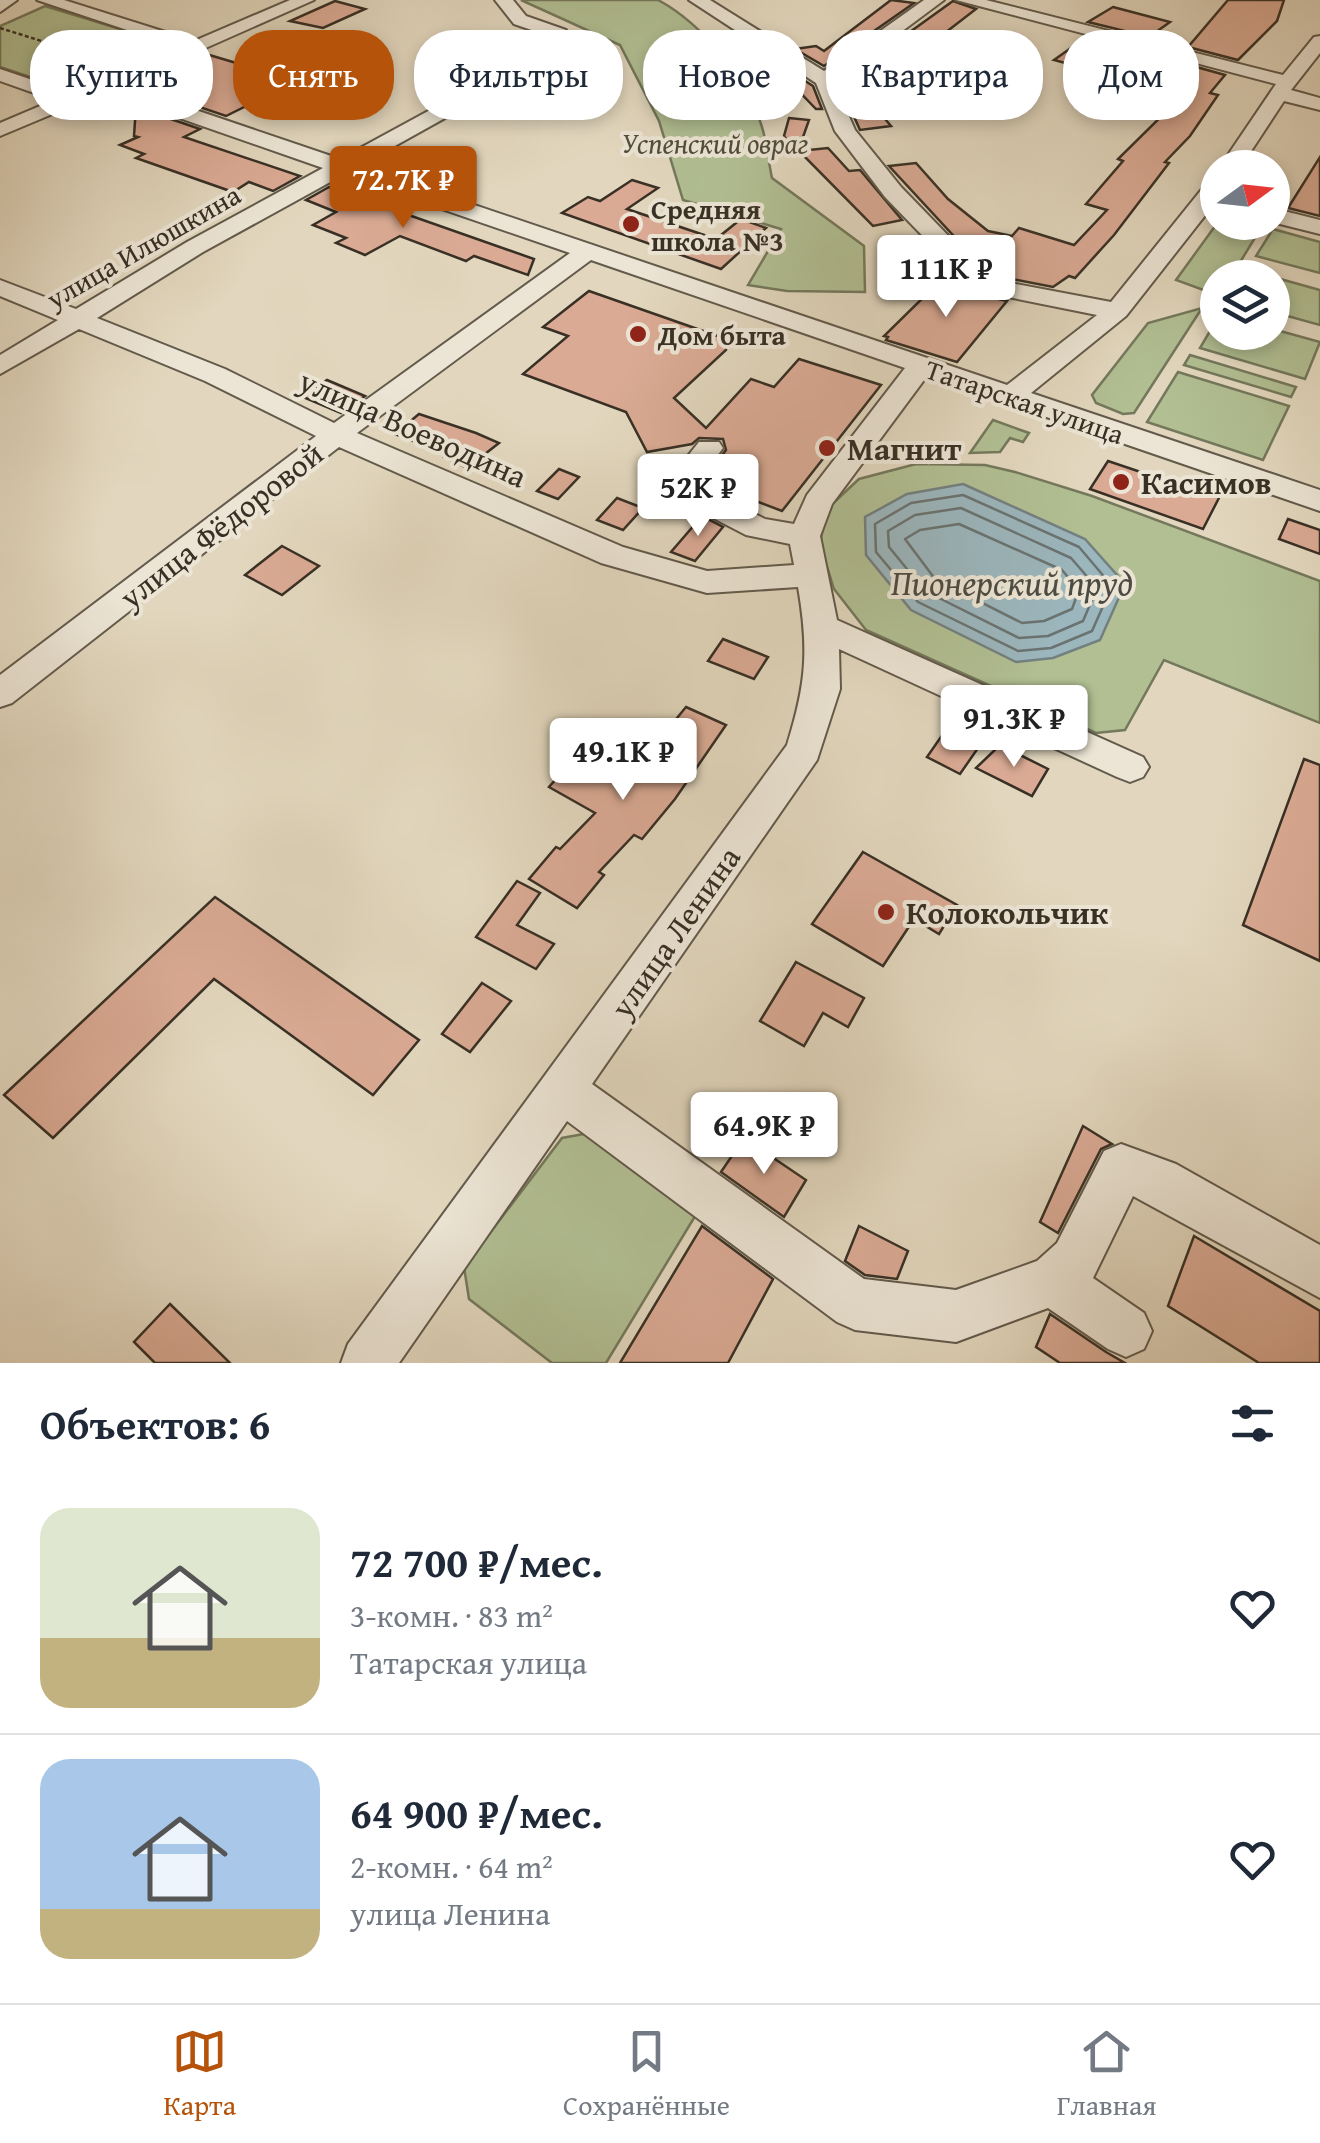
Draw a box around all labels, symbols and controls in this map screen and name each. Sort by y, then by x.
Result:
chip: Купить [30,30,213,120]
chip: Снять [233,30,394,120]
chip: Фильтры [414,30,623,120]
chip: Новое [643,30,806,120]
chip: Квартира [826,30,1043,120]
chip: Дом [1063,30,1199,120]
park label: Успенский овраг [622,122,808,163]
pin: 72.7K ₽ [311,146,495,231]
north arrow [1200,150,1290,240]
map controls [1200,150,1290,350]
text: 72.7K ₽ [352,155,454,202]
street label: улица Илюшкина [37,173,248,319]
place label: Средняя школа №3 [651,188,784,261]
marker: Средняя школа №3 [620,213,642,235]
pin: 111K ₽ [865,235,1027,320]
text: 111K ₽ [899,244,993,291]
button: layers [1200,260,1290,350]
place label: Дом быта [657,314,787,355]
marker: Дом быта [627,323,649,345]
street label: Татарская улица [920,348,1130,454]
street label: улица Воеводина [291,356,535,500]
place label: Магнит [847,425,962,472]
street label: улица Фёдоровой [108,430,333,620]
marker: Магнит [816,437,838,459]
pin: 52K ₽ [628,454,768,539]
place label: Касимов [1141,459,1272,506]
text: 52K ₽ [660,463,737,510]
marker: Касимов [1110,471,1132,493]
water label: Пионерский пруд [891,557,1133,608]
pin: 91.3K ₽ [922,685,1106,770]
text: 91.3K ₽ [963,694,1065,741]
pin: 49.1K ₽ [531,718,715,803]
text: 49.1K ₽ [572,727,674,774]
street label: улица Ленина [598,836,752,1028]
place label: Колокольчик [906,889,1109,936]
marker: Колокольчик [875,901,897,923]
pin: 64.9K ₽ [672,1092,856,1177]
text: 64.9K ₽ [713,1101,815,1148]
text: Объектов: 6 [40,1393,270,1454]
icon: filters [1225,1396,1280,1451]
text: 72 700 ₽/мес. [350,1531,603,1592]
icon: home [120,1548,240,1668]
icon: heart [1225,1581,1280,1636]
text: 3-комн. · 83 m² [350,1592,553,1639]
text: Татарская улица [350,1639,587,1686]
text: 64 900 ₽/мес. [350,1782,603,1843]
icon: home [120,1799,240,1919]
icon: heart [1225,1832,1280,1887]
text: 2-комн. · 64 m² [350,1843,553,1890]
text: улица Ленина [350,1890,550,1937]
tab: Карта [163,2024,236,2125]
tab: Сохранённые [563,2024,730,2125]
tab: Главная [1057,2024,1157,2125]

